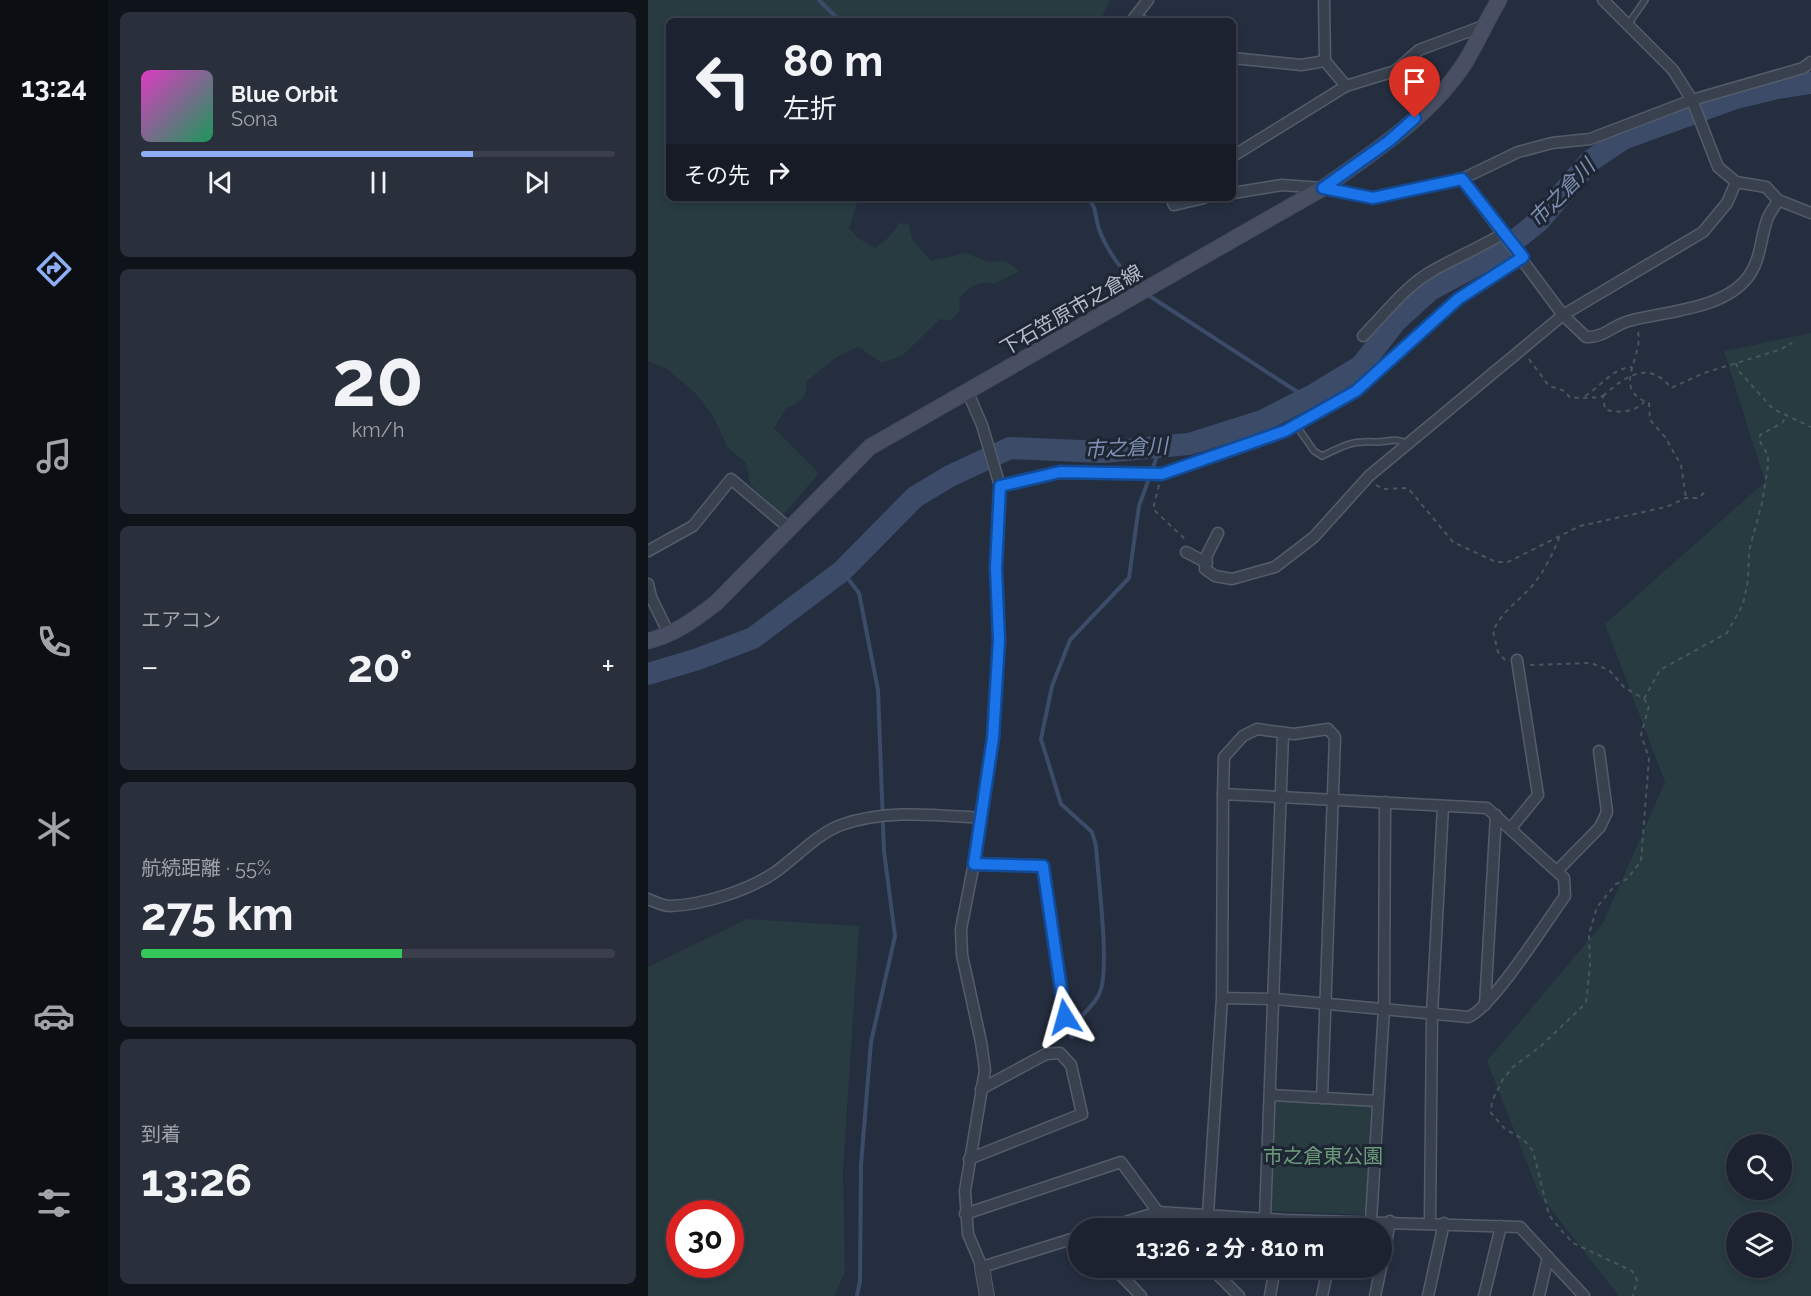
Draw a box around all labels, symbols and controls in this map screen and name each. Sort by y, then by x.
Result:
text: 80 m [783,37,883,86]
icon: left [684,42,762,120]
pin [1389,56,1440,118]
icon: arrive [1398,65,1431,98]
text: 13:24 [21,72,87,103]
text: Blue Orbit [231,81,338,107]
text: 左折 [783,93,837,124]
text: Sona [231,107,278,131]
water label: 市之倉川 [1523,152,1601,232]
icon: right [762,156,795,189]
text: その先 [684,162,750,188]
icon: previous [204,166,237,199]
icon: pause [362,166,395,199]
icon: next [520,166,553,199]
icon: directions [33,248,75,290]
street label: 下石笠原市之倉線 [996,260,1146,360]
text: 20 [332,333,424,424]
text: km/h [352,418,404,442]
water label: 市之倉川 [1083,433,1171,462]
icon: music [33,435,75,477]
text: エアコン [141,608,221,632]
icon: phone [33,621,75,663]
text: 20° [347,640,413,693]
text: − [141,647,159,686]
text: + [601,647,615,686]
icon: climate [33,808,75,850]
text: 航続距離 · 55% [141,856,271,880]
text: 275 km [141,888,294,941]
position arrow [1033,985,1097,1049]
icon: car [33,995,75,1037]
text: 到着 [141,1122,181,1146]
map controls [1726,1134,1792,1278]
button: search [1726,1134,1792,1200]
park label: 市之倉東公園 [1263,1144,1383,1168]
text: 13:26 [141,1154,252,1207]
icon: filters [33,1182,75,1224]
speed limit sign: 30 [666,1200,744,1278]
button: layers [1726,1212,1792,1278]
text: 13:26 · 2 分 · 810 m [1136,1235,1324,1261]

